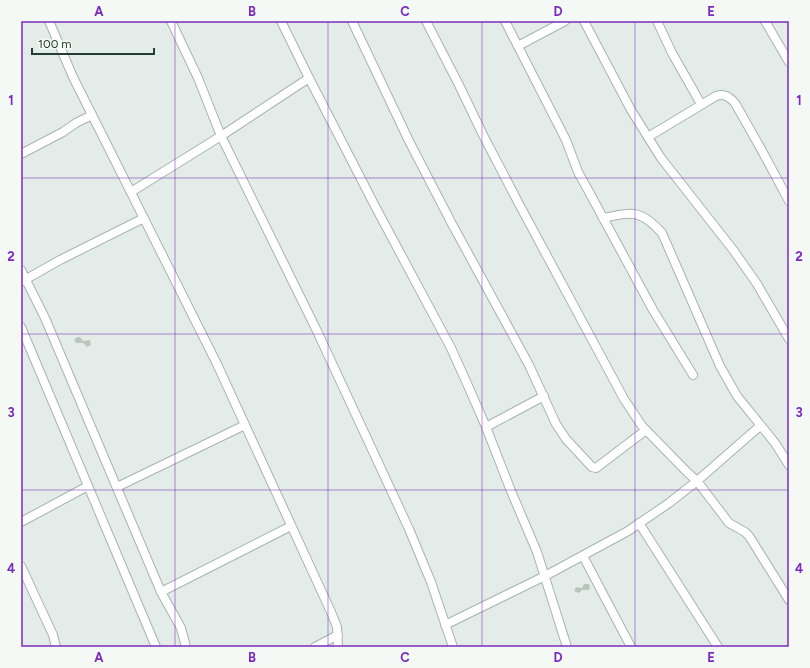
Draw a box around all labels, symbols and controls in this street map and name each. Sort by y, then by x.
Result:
text: A [94,4,104,19]
text: B [248,4,256,19]
text: C [400,4,410,19]
text: D [553,4,563,19]
text: E [707,4,715,19]
scale bar [32,30,154,56]
text: 100 m [38,37,72,51]
text: 1 [8,93,14,108]
text: 1 [796,93,802,108]
text: 2 [7,249,15,264]
text: 2 [795,249,803,264]
text: 3 [7,405,15,420]
text: 3 [795,405,803,420]
text: 4 [7,561,15,576]
text: 4 [795,561,803,576]
text: A [94,650,104,665]
text: B [248,650,256,665]
text: C [400,650,410,665]
text: D [553,650,563,665]
text: E [707,650,715,665]

